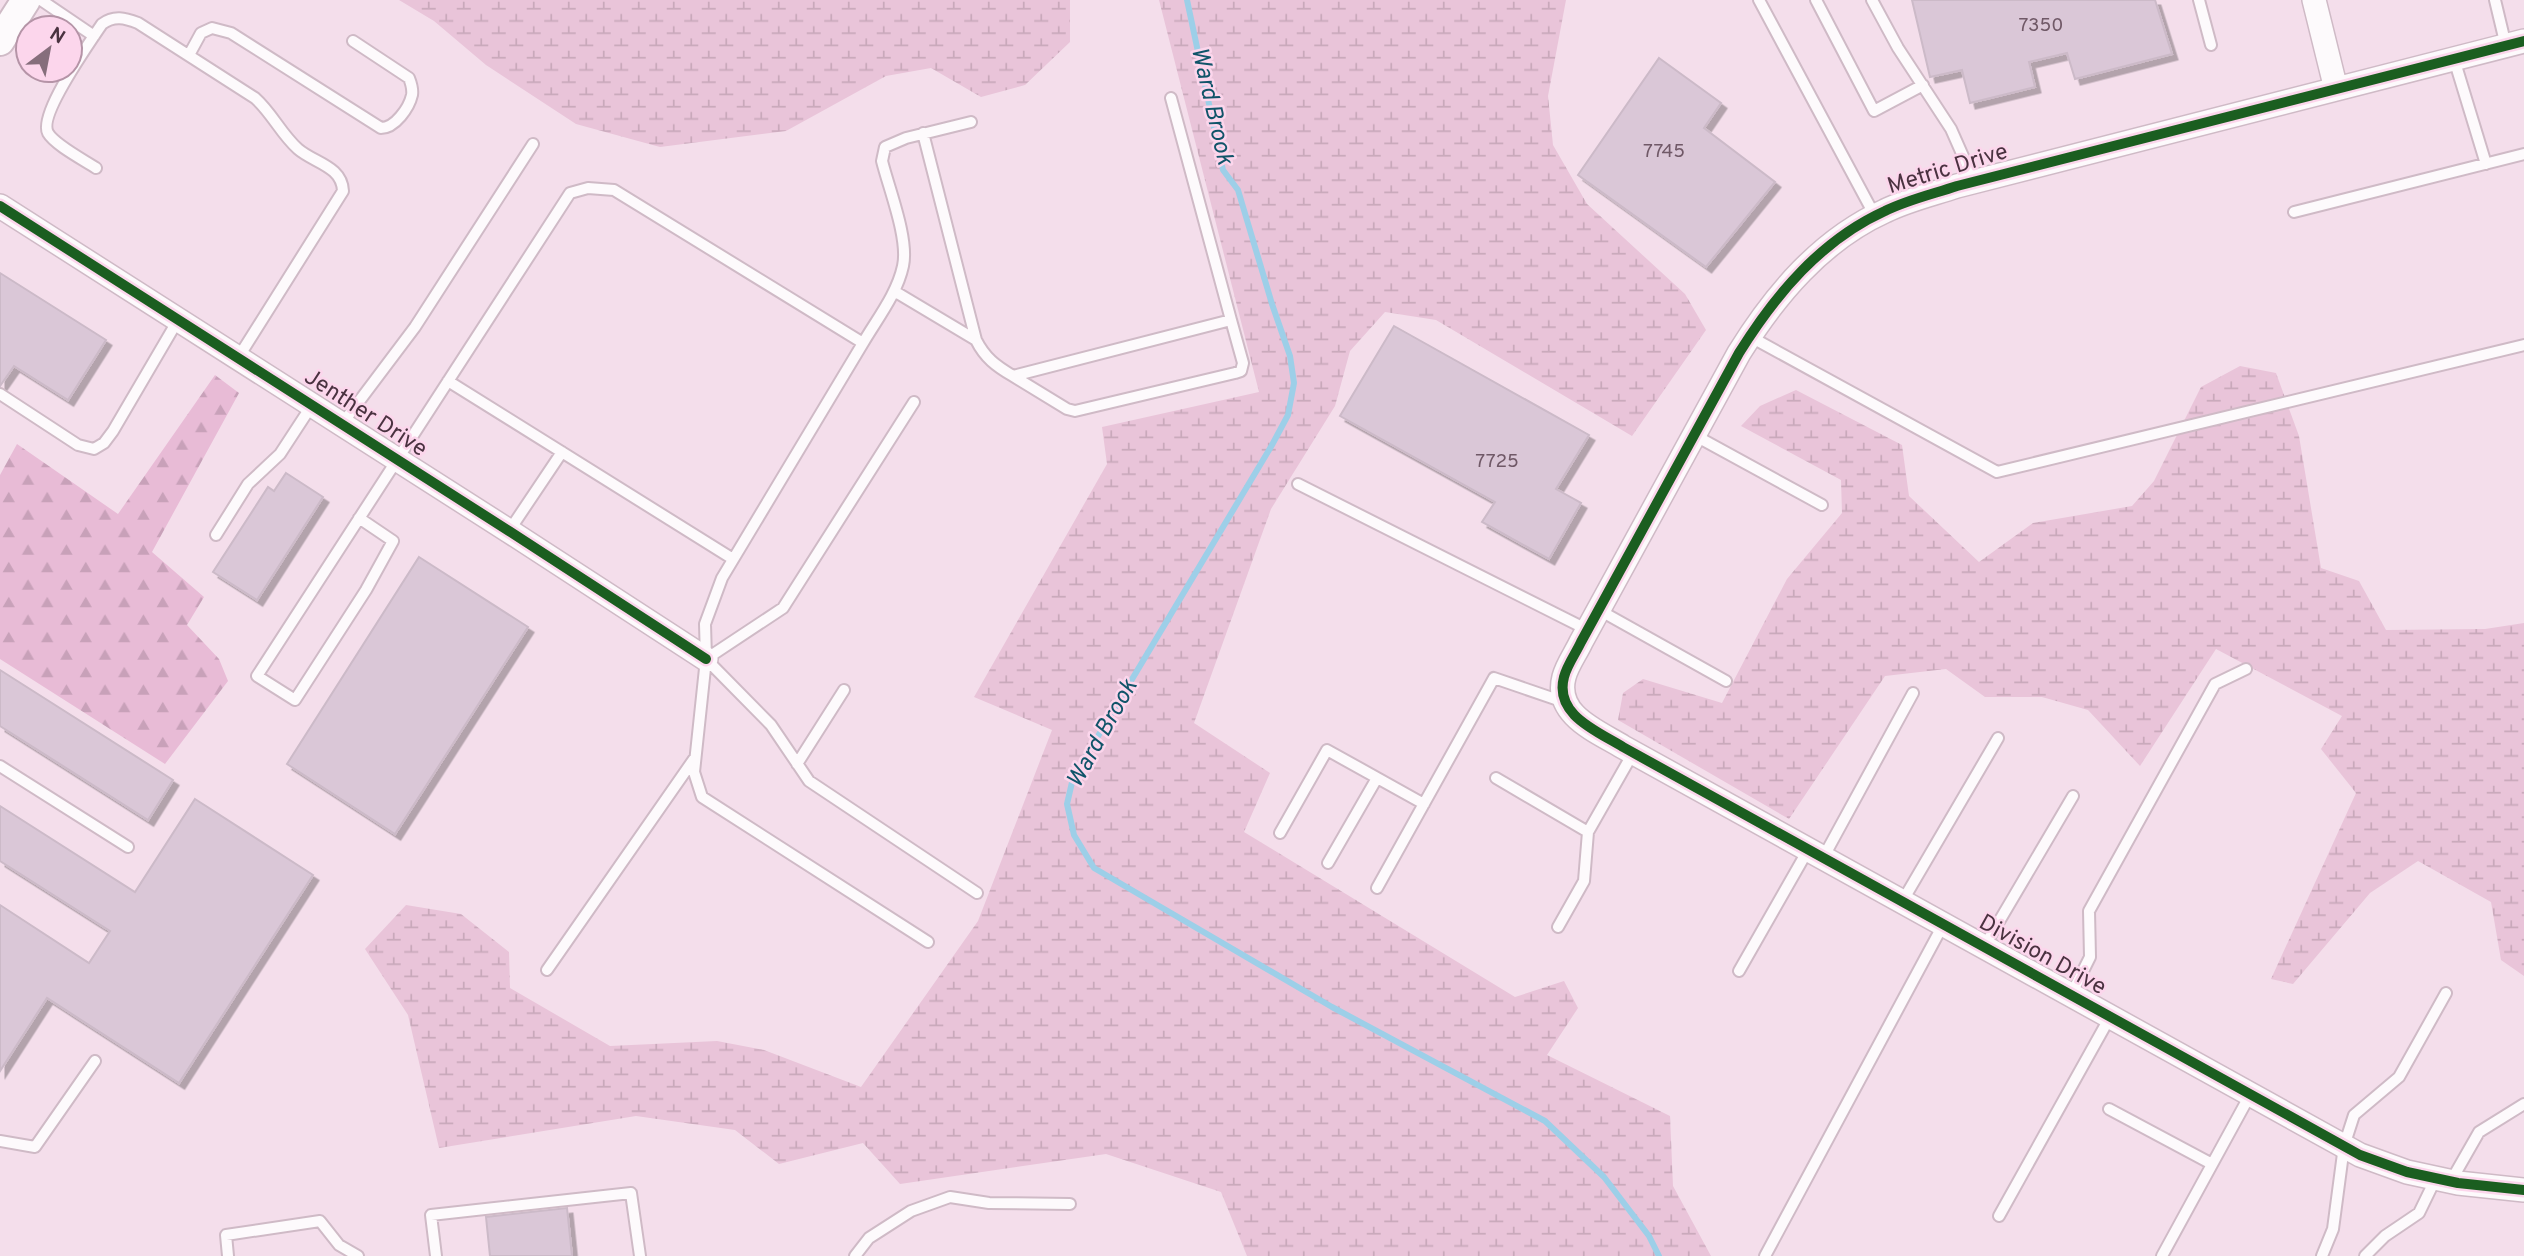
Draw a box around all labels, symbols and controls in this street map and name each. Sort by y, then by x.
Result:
north arrow [14,14,84,84]
house number: 7350 [2018,14,2064,38]
text: N [45,22,69,50]
water label: Ward Brook [1183,44,1239,169]
street label: Metric Drive [1884,138,2012,202]
house number: 7745 [1643,140,1685,164]
street label: Jenther Drive [298,364,432,464]
house number: 7725 [1475,450,1519,474]
water label: Ward Brook [1061,674,1146,794]
street label: Division Drive [1973,909,2111,1003]

